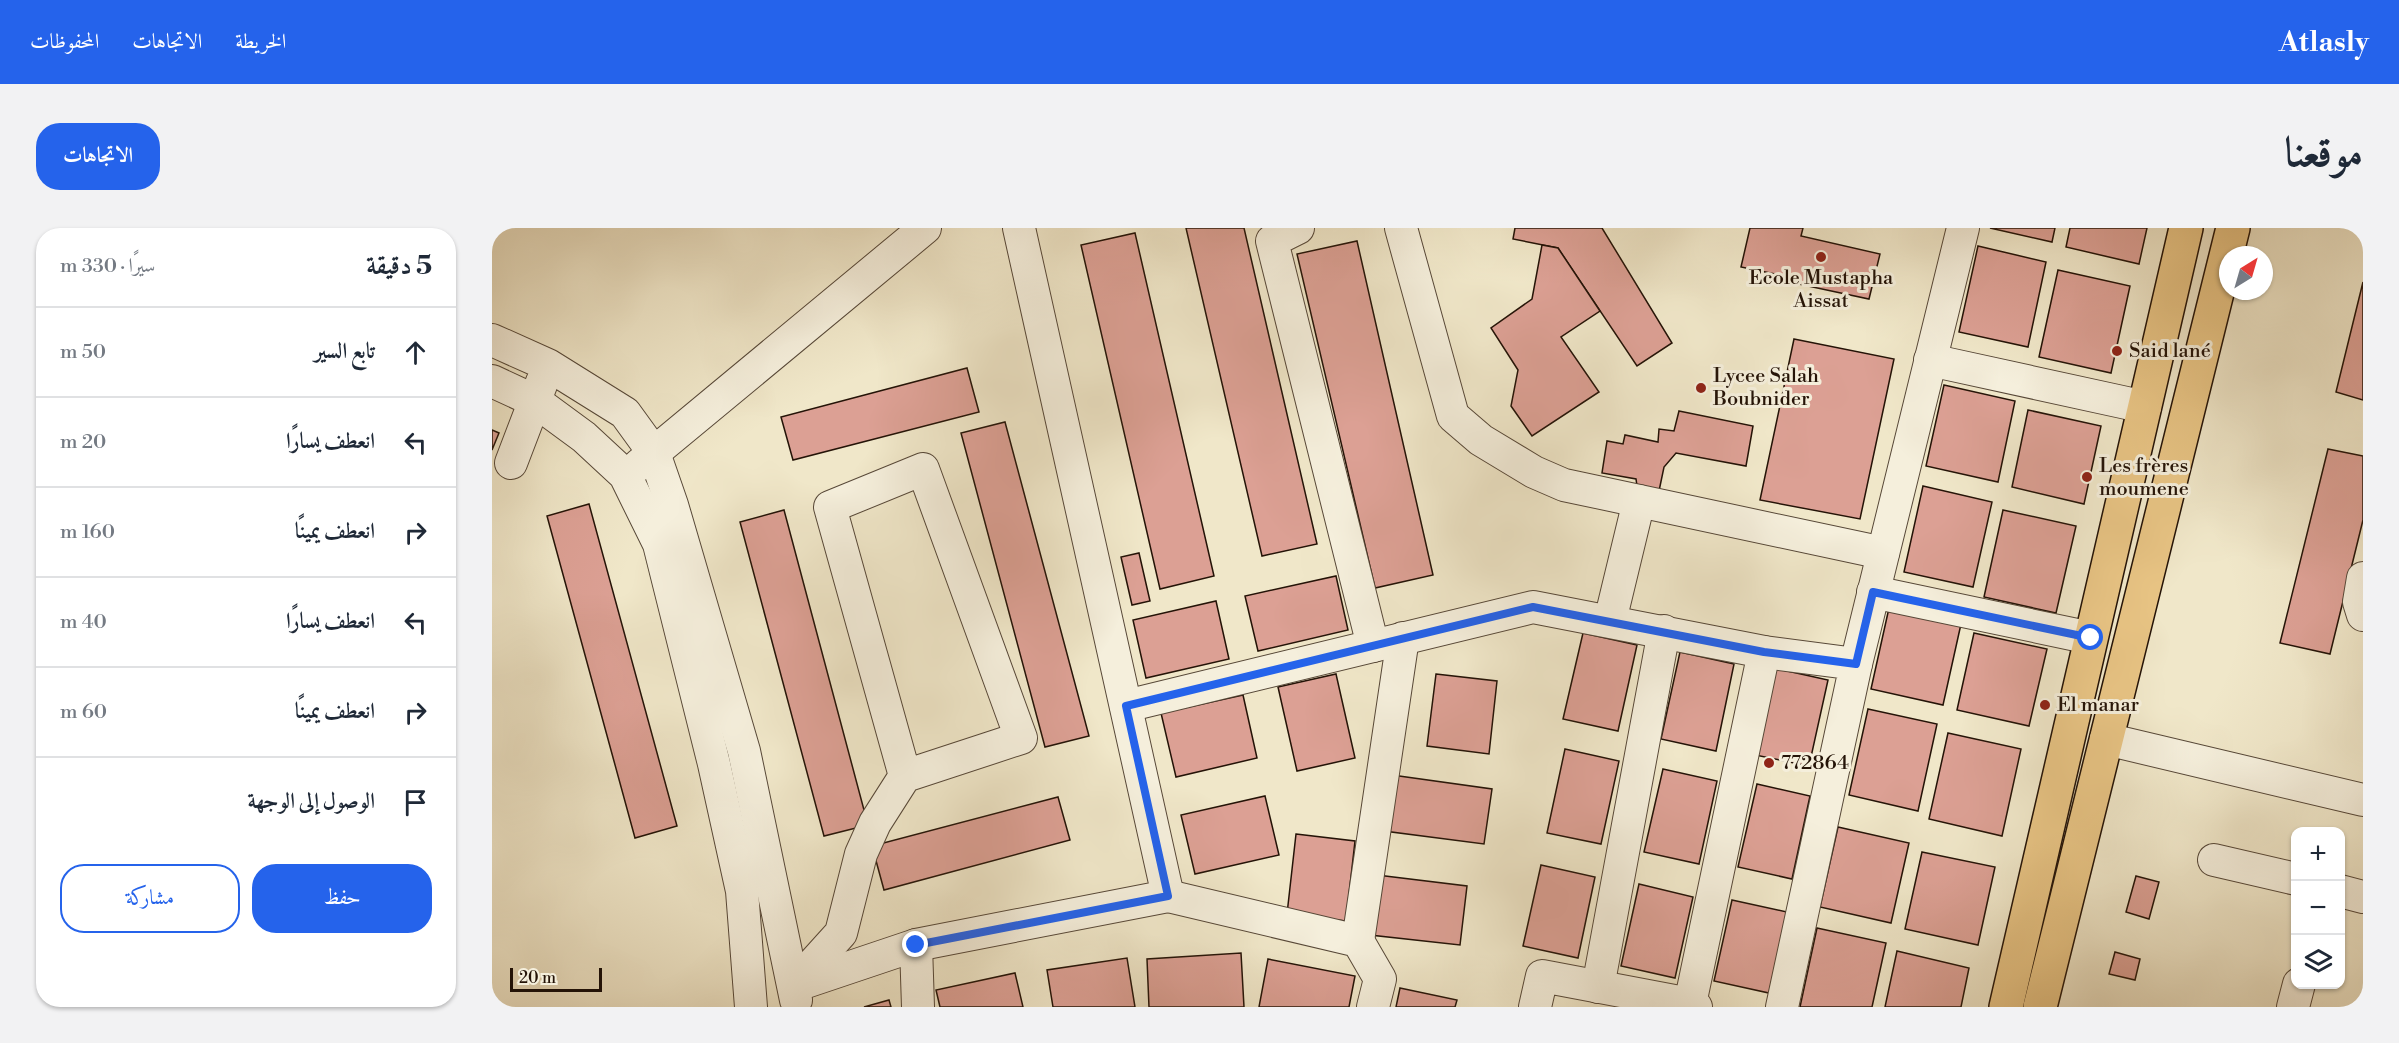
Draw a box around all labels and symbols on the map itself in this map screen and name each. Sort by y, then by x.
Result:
north arrow [2219,246,2273,300]
marker: Ecole Mustapha Aissat [1814,250,1828,264]
place label: Ecole Mustapha Aissat [1749,266,1894,314]
place label: Said lané [2129,339,2211,364]
marker: Said lané [2110,344,2124,358]
place label: Lycee Salah Boubnider [1712,364,1819,412]
marker: Lycee Salah Boubnider [1694,381,1708,395]
place label: Les frères moumene [2099,454,2189,502]
marker: Les frères moumene [2080,470,2094,484]
route start [2077,624,2103,650]
place label: El manar [2057,693,2140,718]
marker: El manar [2038,698,2052,712]
place label: 772864 [1781,751,1849,776]
marker: 772864 [1762,756,1776,770]
route end [902,931,928,957]
scale bar [510,965,602,992]

